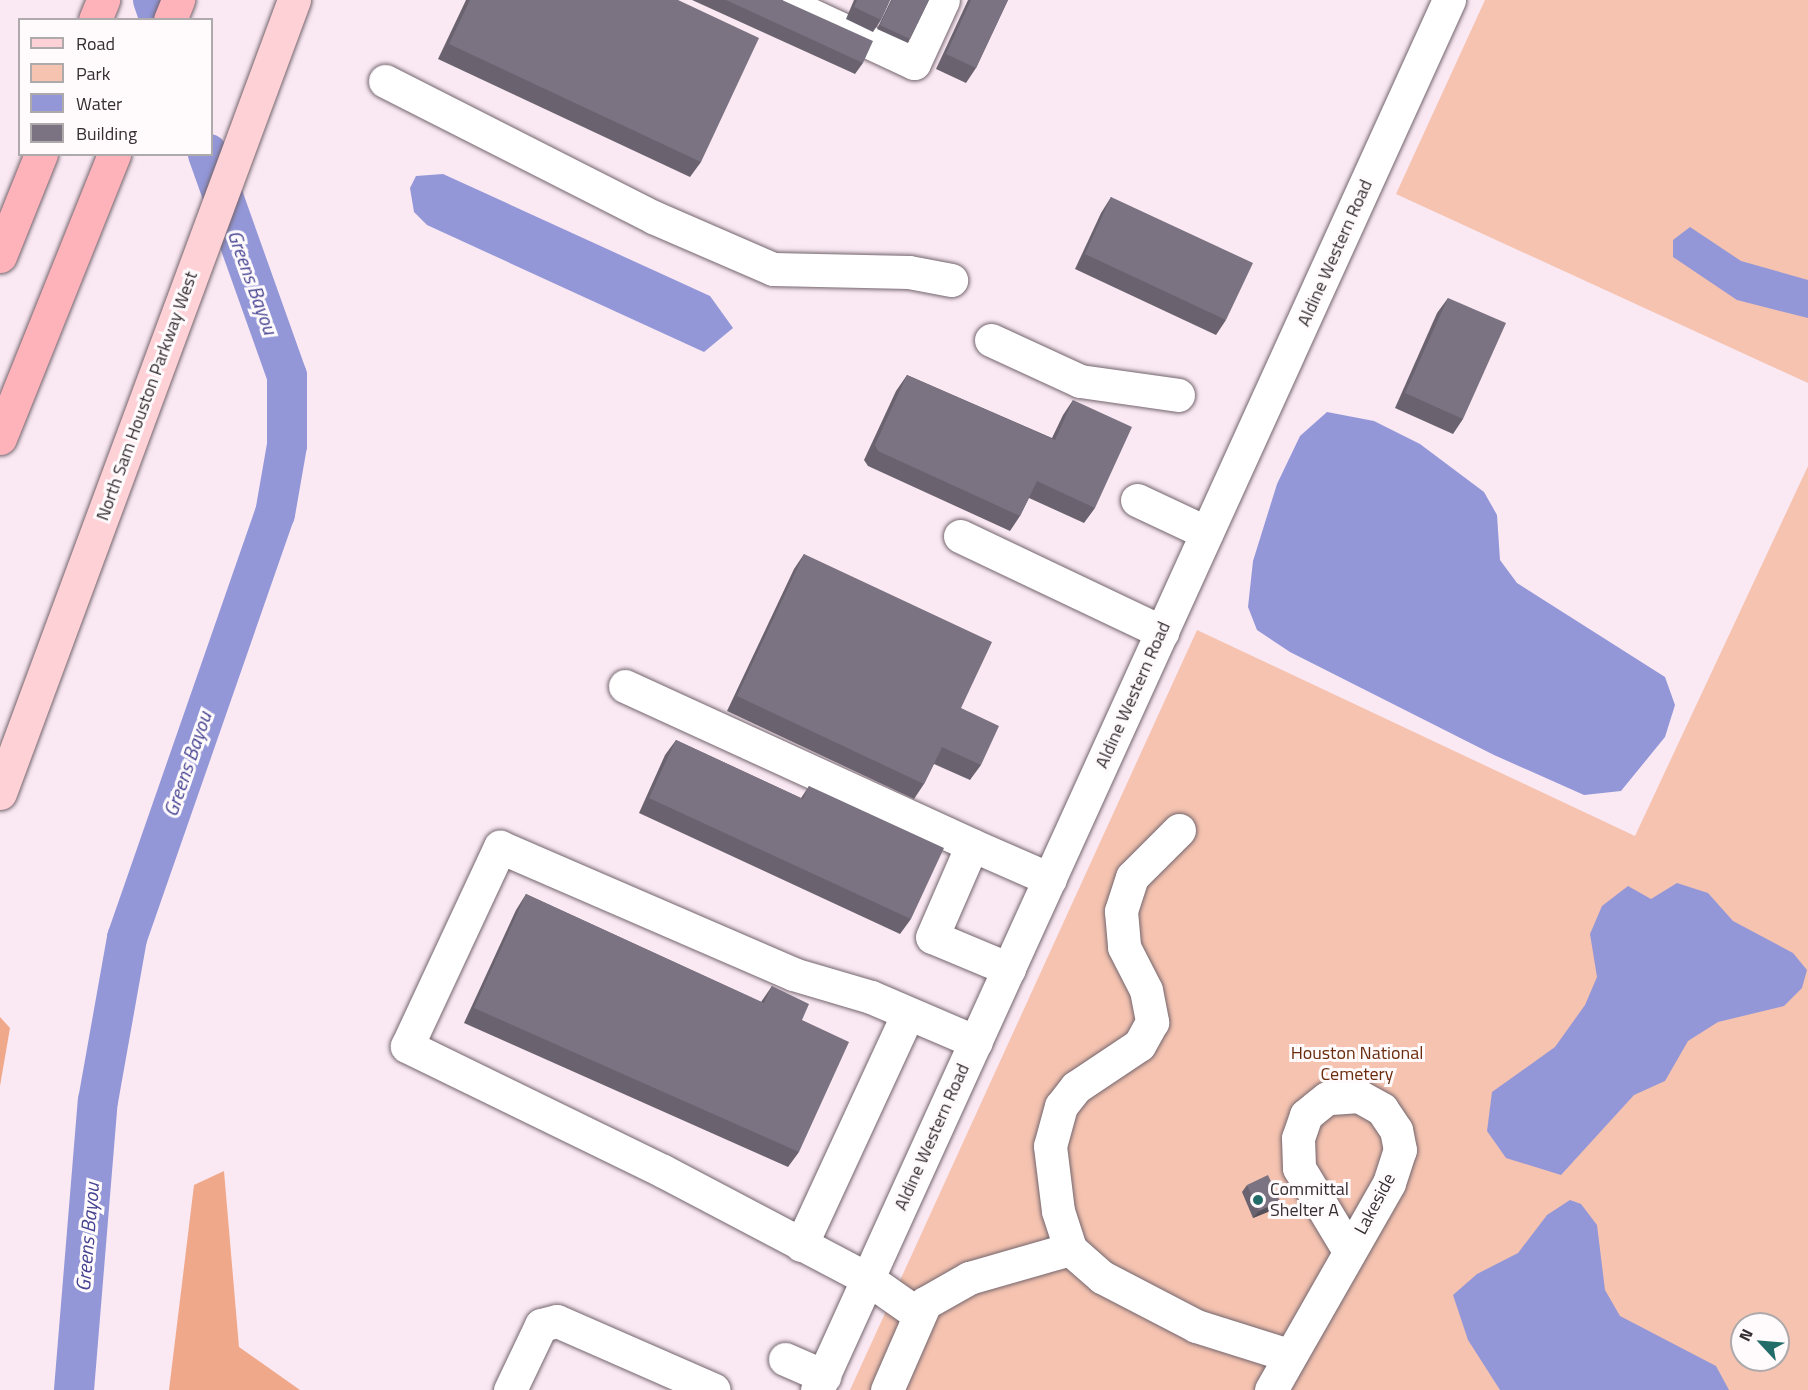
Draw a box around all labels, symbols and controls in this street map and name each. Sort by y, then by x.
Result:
legend [18,18,213,156]
text: Road [76,30,115,57]
text: Park [76,60,110,87]
text: Water [76,90,122,117]
text: Building [76,120,137,147]
street label: Aldine Western Road [1293,176,1377,330]
water label: Greens Bayou [223,227,283,337]
street label: North Sam Houston Parkway West [92,269,202,523]
street label: Aldine Western Road [1091,618,1175,772]
water label: Greens Bayou [158,709,216,819]
park label: Houston National Cemetery [1291,1043,1423,1086]
street label: Aldine Western Road [890,1060,974,1214]
street label: Lakeside [1350,1170,1400,1238]
place label: Committal Shelter A [1270,1179,1349,1222]
water label: Greens Bayou [70,1182,104,1292]
marker: Committal Shelter A [1251,1193,1265,1207]
north arrow [1730,1312,1790,1372]
text: N [1732,1325,1759,1345]

